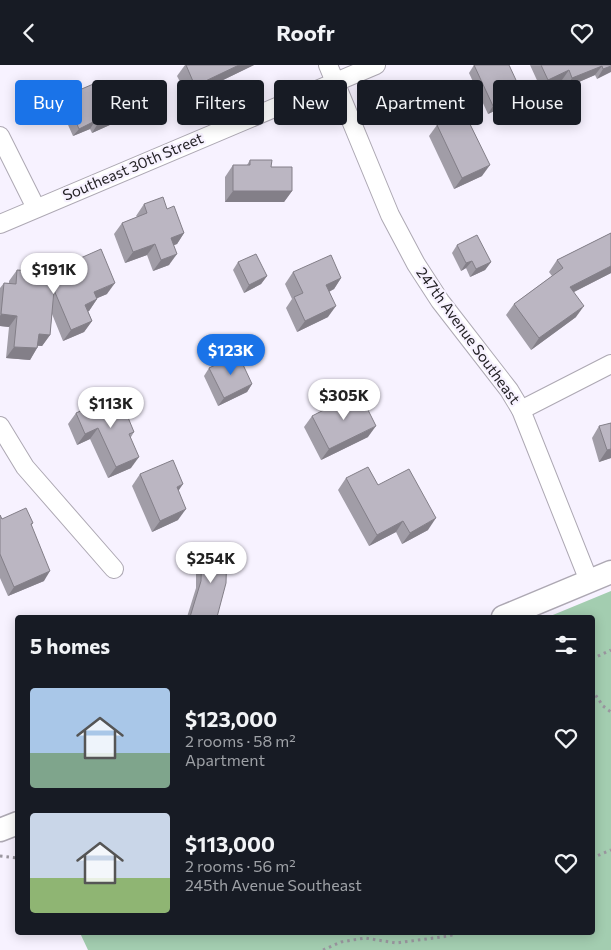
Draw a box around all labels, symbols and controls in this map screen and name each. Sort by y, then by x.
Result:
icon: back [15,19,43,47]
text: Roofr [276,19,335,46]
icon: heart [568,19,596,47]
chip: Buy [15,80,82,125]
chip: Rent [92,80,167,125]
chip: Filters [177,80,264,125]
chip: New [274,80,347,125]
chip: Apartment [357,80,483,125]
chip: House [493,80,581,125]
street label: Southeast 30th Street [60,128,206,204]
pin: $191K [19,253,89,295]
text: $191K [32,259,76,278]
street label: 247th Avenue Southeast [413,263,525,407]
pin: $123K [196,333,266,376]
text: $123K [208,340,254,359]
pin: $305K [309,379,379,421]
text: $305K [319,385,369,404]
pin: $113K [76,387,146,429]
text: $113K [89,393,133,412]
pin: $254K [176,541,246,584]
text: $254K [187,548,235,567]
icon: filters [552,631,580,659]
text: 5 homes [30,633,110,658]
text: $123,000 [185,706,277,731]
icon: home [70,708,130,768]
icon: heart [552,724,580,752]
text: 2 rooms · 58 m² [185,731,296,750]
text: Apartment [185,750,265,769]
text: $113,000 [185,831,275,856]
icon: home [70,833,130,893]
icon: heart [552,849,580,877]
text: 2 rooms · 56 m² [185,856,296,875]
text: 245th Avenue Southeast [185,875,362,894]

